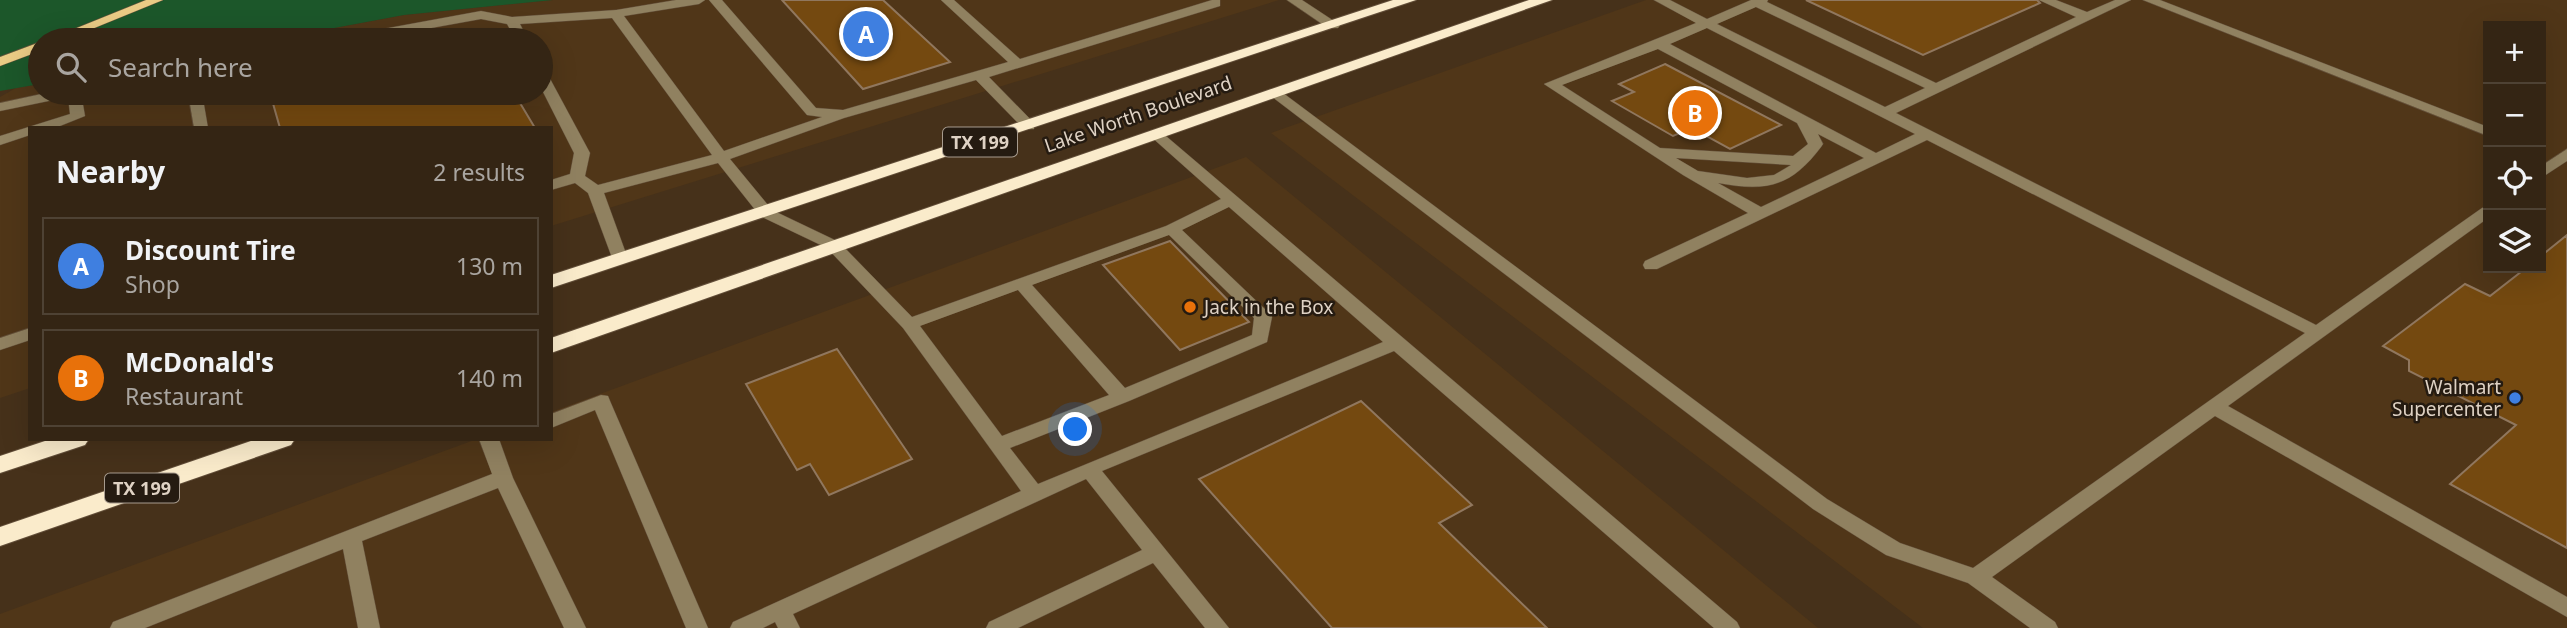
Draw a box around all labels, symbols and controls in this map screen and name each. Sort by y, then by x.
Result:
pin: A [843,8,889,60]
map controls [2483,21,2546,273]
button: + [2483,21,2546,84]
search box [28,28,553,105]
icon: search [52,48,90,86]
text: Search here [108,49,253,85]
street label: Lake Worth Boulevard [1041,70,1235,158]
button: − [2483,84,2546,147]
pin: B [1672,87,1718,139]
road number: TX 199 [943,127,1017,156]
button: locate [2483,147,2546,210]
text: Nearby [56,151,165,192]
text: 2 results [433,156,525,188]
button: layers [2483,210,2546,273]
text: Discount Tire [125,232,296,268]
text: A [73,250,89,282]
text: 130 m [456,250,523,282]
text: Shop [125,268,180,300]
place label: Jack in the Box [1202,294,1333,320]
marker: Jack in the Box [1182,299,1198,315]
text: McDonald's [125,344,274,380]
text: B [73,362,89,394]
text: 140 m [456,362,523,394]
place label: Walmart Supercenter [2392,374,2501,422]
text: Restaurant [125,380,243,412]
marker: Walmart Supercenter [2507,390,2523,406]
your location [1058,412,1092,446]
road number: TX 199 [105,474,179,502]

